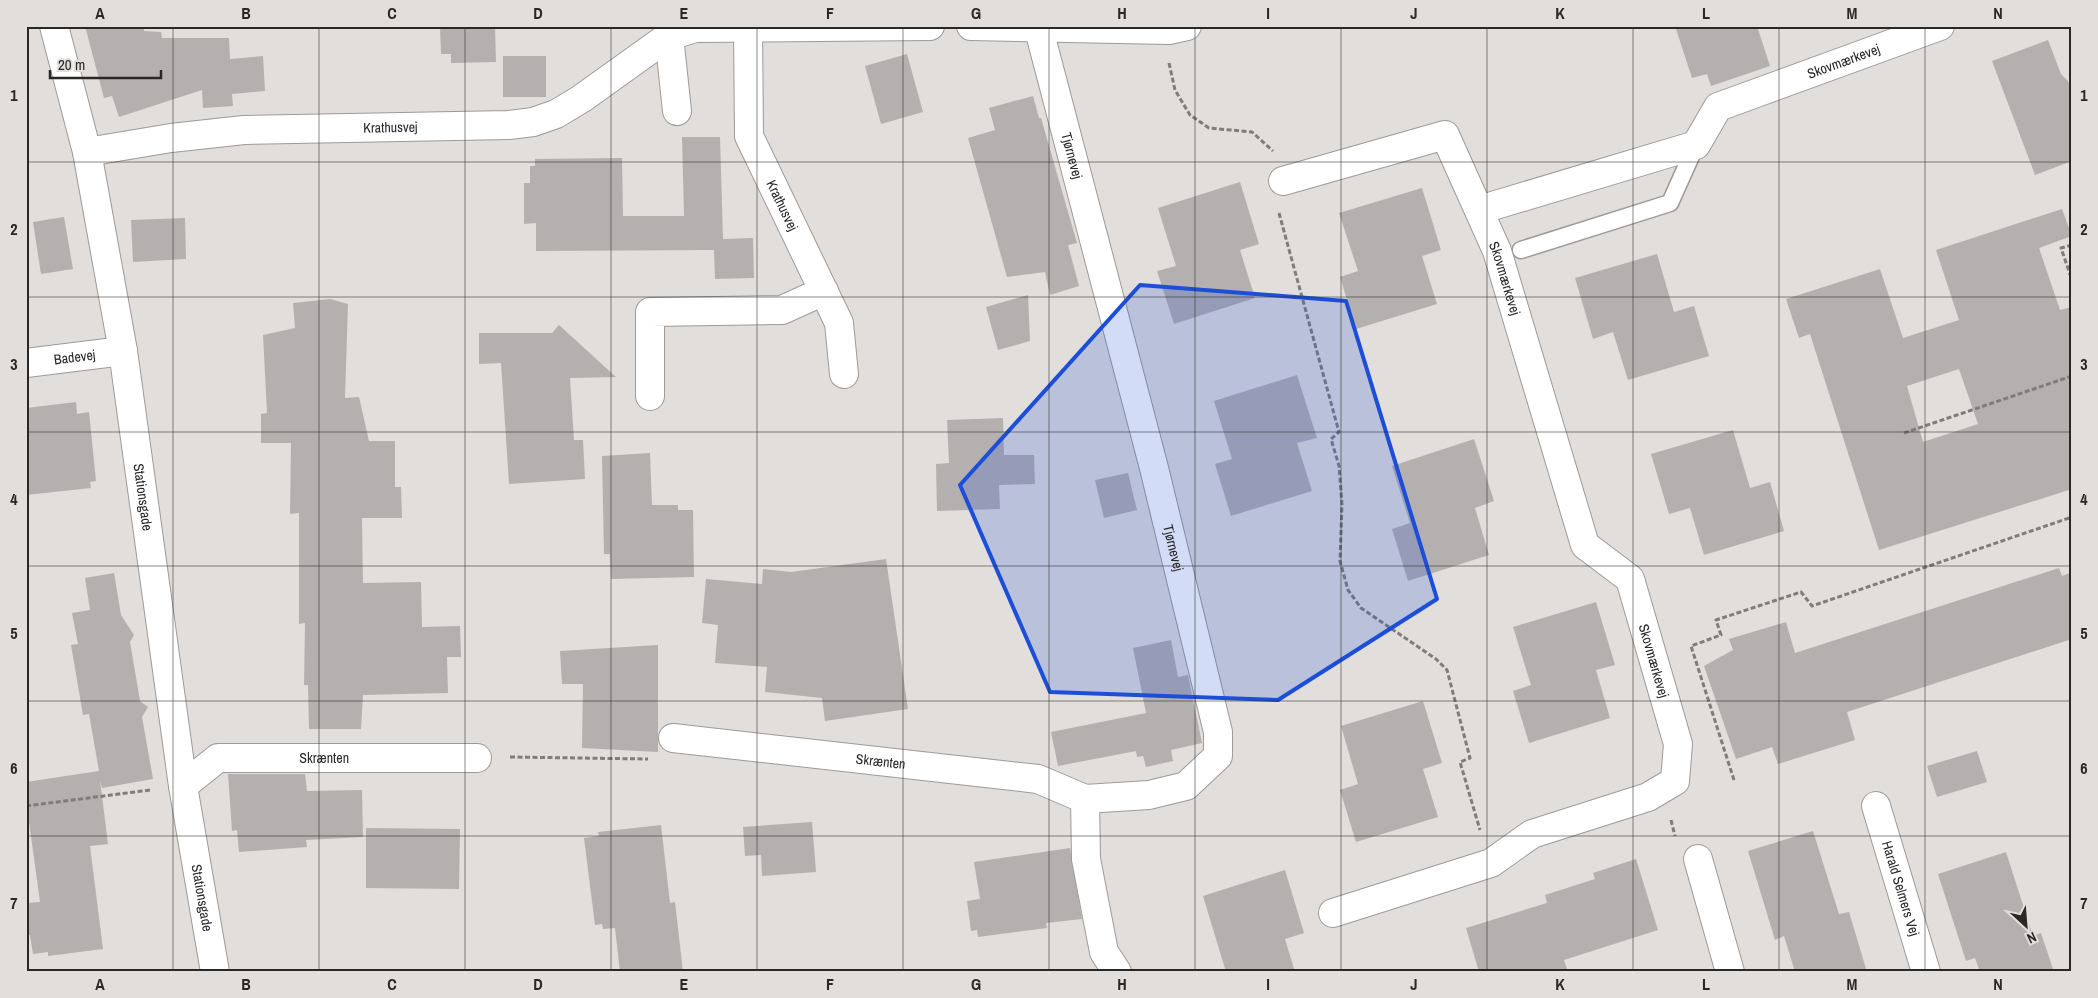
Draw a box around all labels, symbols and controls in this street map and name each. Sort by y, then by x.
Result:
text: A [95,2,105,24]
text: B [241,2,251,24]
text: C [387,2,397,24]
text: D [533,2,543,24]
text: E [680,2,689,24]
text: F [826,2,834,24]
text: G [971,2,981,24]
text: H [1117,2,1127,24]
text: I [1266,2,1270,24]
text: J [1410,2,1418,24]
text: K [1555,2,1565,24]
text: L [1702,2,1710,24]
text: M [1847,2,1858,24]
text: N [1993,2,2003,24]
street label: Skovmærkevej [1805,40,1882,83]
scale bar [50,48,161,80]
text: 20 m [58,54,85,75]
text: 1 [10,84,18,106]
text: 1 [2080,84,2088,106]
street label: Krathusvej [363,118,418,137]
street label: Tjørnevej [1057,130,1087,181]
street label: Krathusvej [763,177,802,234]
text: 2 [10,218,18,240]
text: 2 [2080,218,2088,240]
street label: Skovmærkevej [1485,239,1525,317]
street label: Badevej [53,346,96,368]
text: 3 [10,353,18,375]
text: 3 [2080,353,2088,375]
street label: Stationsgade [130,462,157,532]
text: 4 [10,488,18,510]
text: 4 [2080,488,2088,510]
street label: Tjørnevej [1159,523,1188,573]
text: 5 [10,622,18,644]
street label: Skovmærkevej [1635,622,1673,700]
text: 5 [2080,622,2088,644]
street label: Skrænten [299,749,349,767]
street label: Skrænten [855,750,906,773]
text: 6 [10,757,18,779]
text: 6 [2080,757,2088,779]
street label: Harald Selmers Vej [1878,839,1924,938]
street label: Stationsgade [188,863,217,933]
text: 7 [10,892,18,914]
text: 7 [2080,892,2088,914]
north arrow [2000,900,2050,950]
text: N [2024,928,2039,948]
text: A [95,973,105,995]
text: B [241,973,251,995]
text: C [387,973,397,995]
text: D [533,973,543,995]
text: E [680,973,689,995]
text: F [826,973,834,995]
text: G [971,973,981,995]
text: H [1117,973,1127,995]
text: I [1266,973,1270,995]
text: J [1410,973,1418,995]
text: K [1555,973,1565,995]
text: L [1702,973,1710,995]
text: M [1847,973,1858,995]
text: N [1993,973,2003,995]

